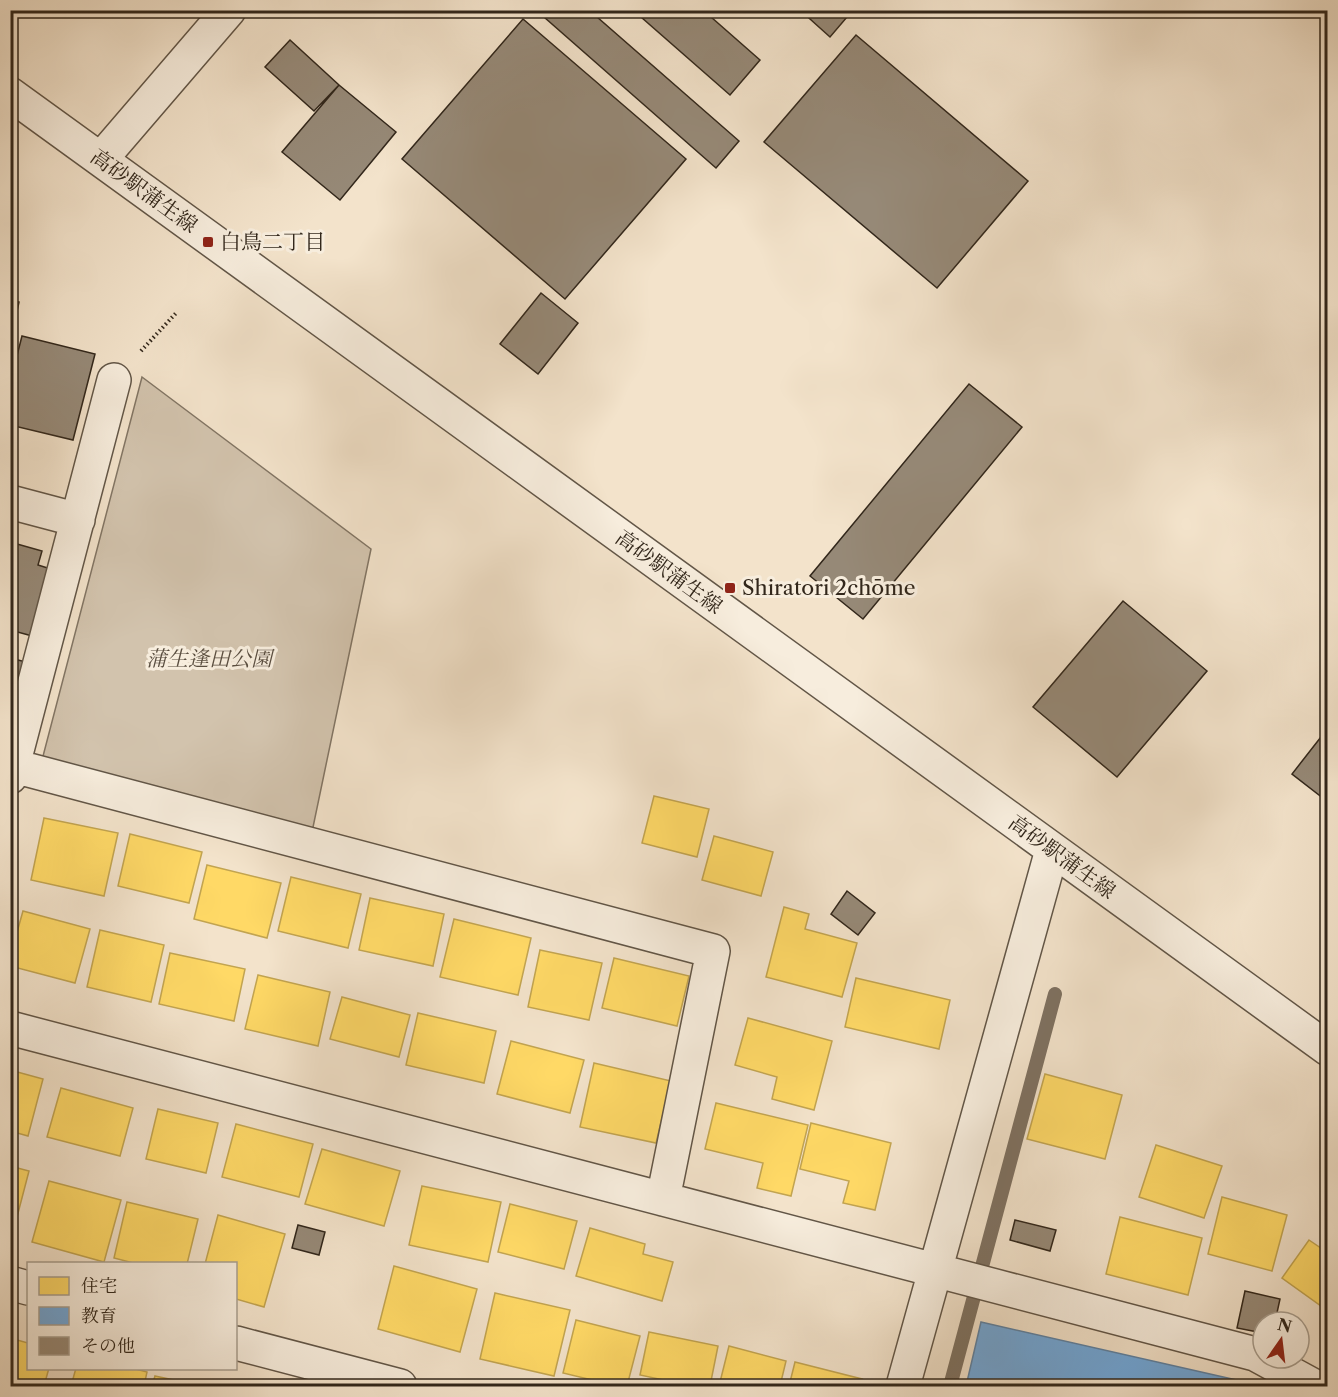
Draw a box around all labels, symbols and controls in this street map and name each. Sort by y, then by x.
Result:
street label: 高砂駅蒲生線 [86,143,203,238]
place label: 白鳥二丁目 [220,229,325,254]
marker: 白鳥二丁目 [201,235,215,249]
street label: 高砂駅蒲生線 [611,524,728,619]
place label: Shiratori 2chōme [742,575,916,600]
marker: Shiratori 2chōme [723,581,737,595]
park label: 蒲生逢田公園 [146,646,275,671]
street label: 高砂駅蒲生線 [1004,809,1121,904]
legend [27,1262,237,1370]
text: 住宅 [81,1275,117,1297]
text: 教育 [81,1305,117,1327]
north arrow [1251,1310,1311,1370]
text: N [1275,1314,1294,1337]
text: その他 [81,1335,135,1357]

